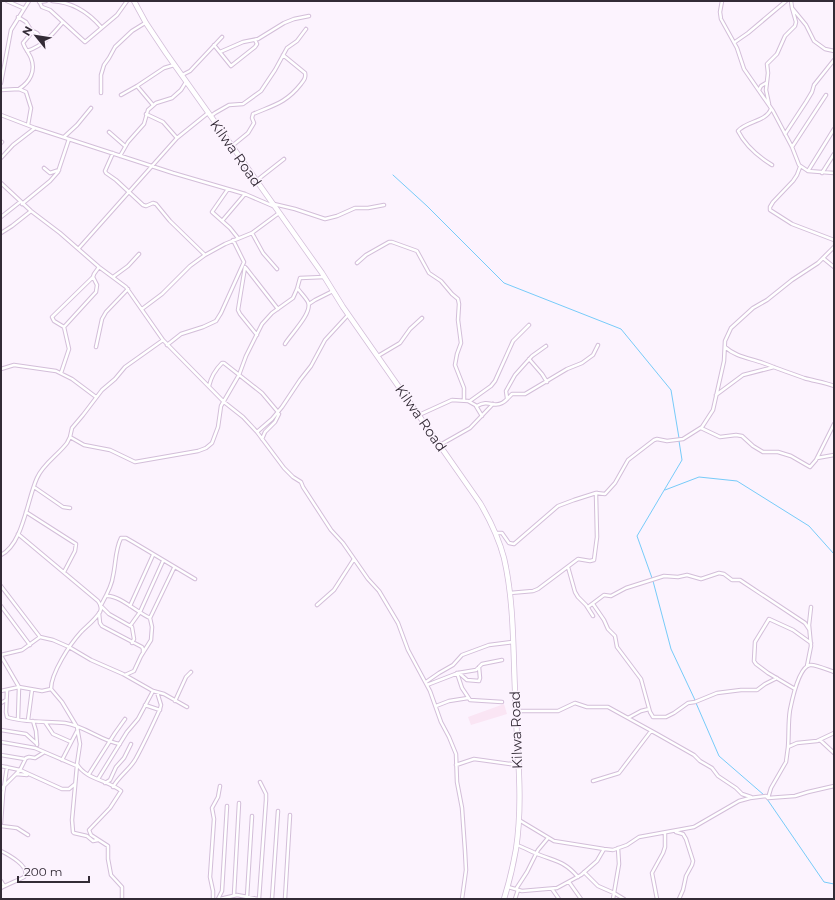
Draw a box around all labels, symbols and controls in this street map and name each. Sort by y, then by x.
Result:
north arrow [16,16,56,56]
text: N [19,24,36,38]
street label: Kilwa Road [206,116,266,190]
street label: Kilwa Road [391,381,451,455]
street label: Kilwa Road [506,691,526,769]
scale bar [18,858,89,884]
text: 200 m [24,864,63,879]

